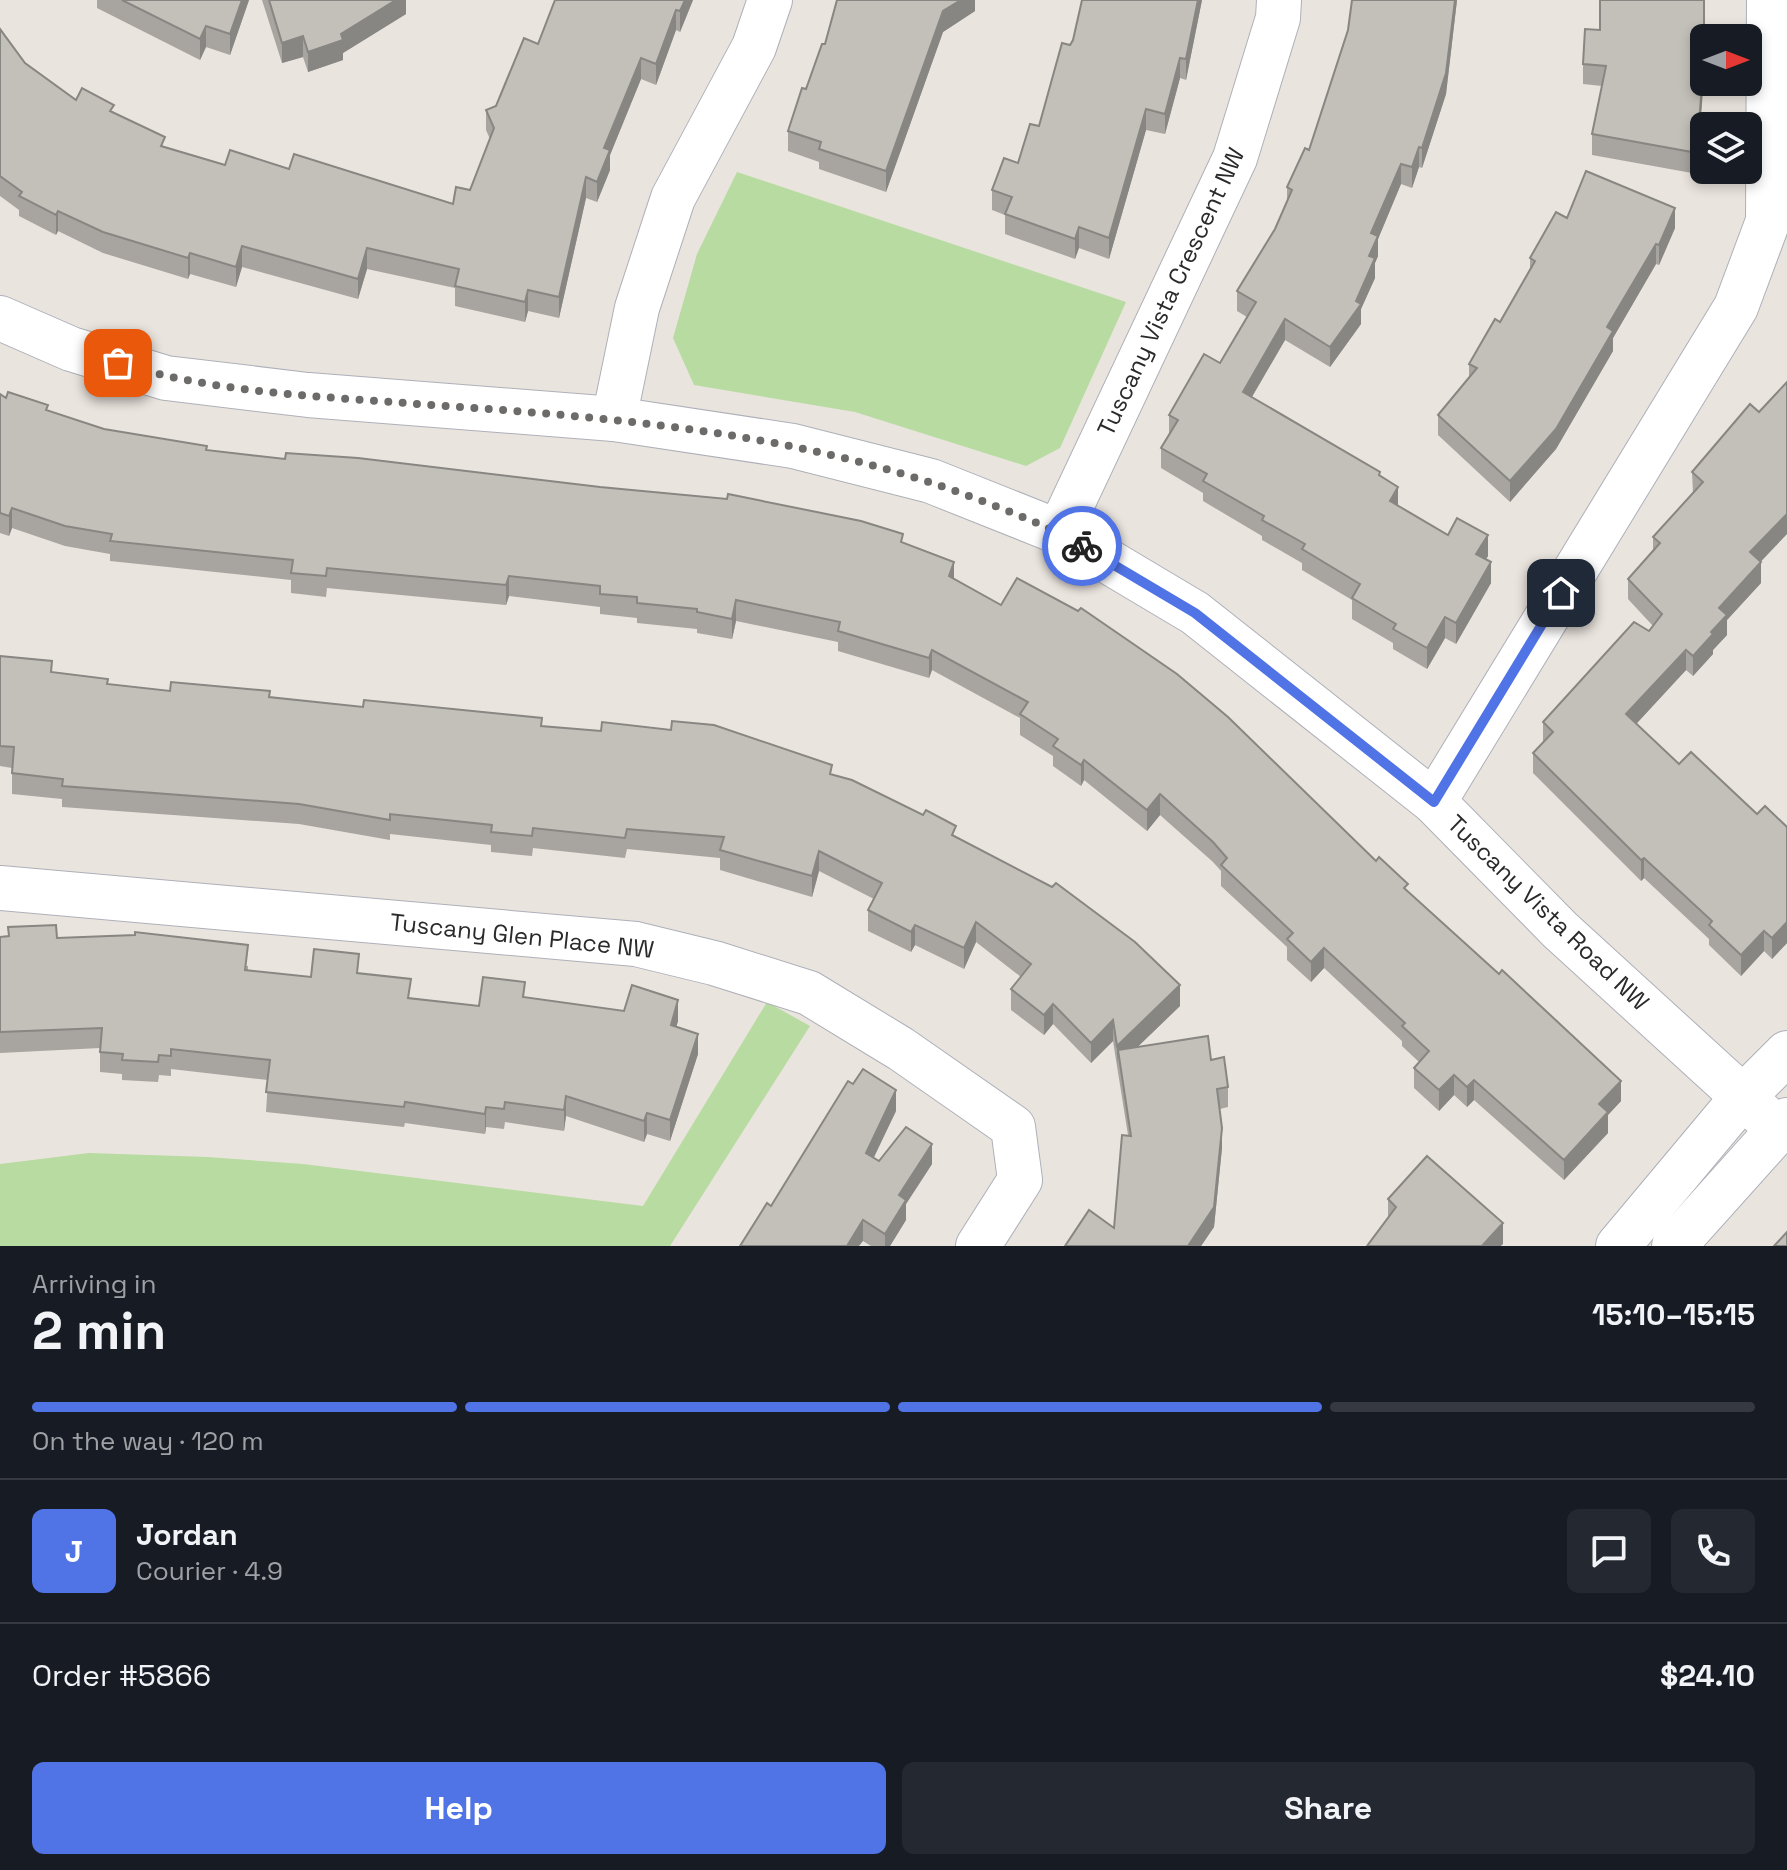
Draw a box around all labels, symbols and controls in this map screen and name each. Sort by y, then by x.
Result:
north arrow [1690,24,1762,96]
map controls [1690,24,1762,184]
button: layers [1690,112,1762,184]
street label: Tuscany Vista Crescent NW [1090,143,1251,441]
pin [84,329,152,397]
icon: bag [96,341,140,385]
courier [1042,506,1122,586]
icon: bike [1060,524,1104,568]
pin [1527,559,1595,627]
icon: home [1539,571,1583,615]
street label: Tuscany Vista Road NW [1441,808,1656,1017]
street label: Tuscany Glen Place NW [388,906,656,965]
text: Arriving in [32,1267,156,1301]
text: 15:10–15:15 [1592,1295,1755,1334]
text: 2 min [32,1298,166,1364]
text: On the way · 120 m [32,1424,264,1458]
button: chat [1567,1509,1651,1593]
button: phone [1671,1509,1755,1593]
text: Jordan [136,1515,238,1554]
text: J [65,1532,83,1571]
text: Courier · 4.9 [136,1554,283,1588]
text: Order #5866 [32,1656,211,1695]
text: $24.10 [1660,1656,1755,1695]
button: Help [32,1762,886,1854]
button: Share [902,1762,1755,1854]

